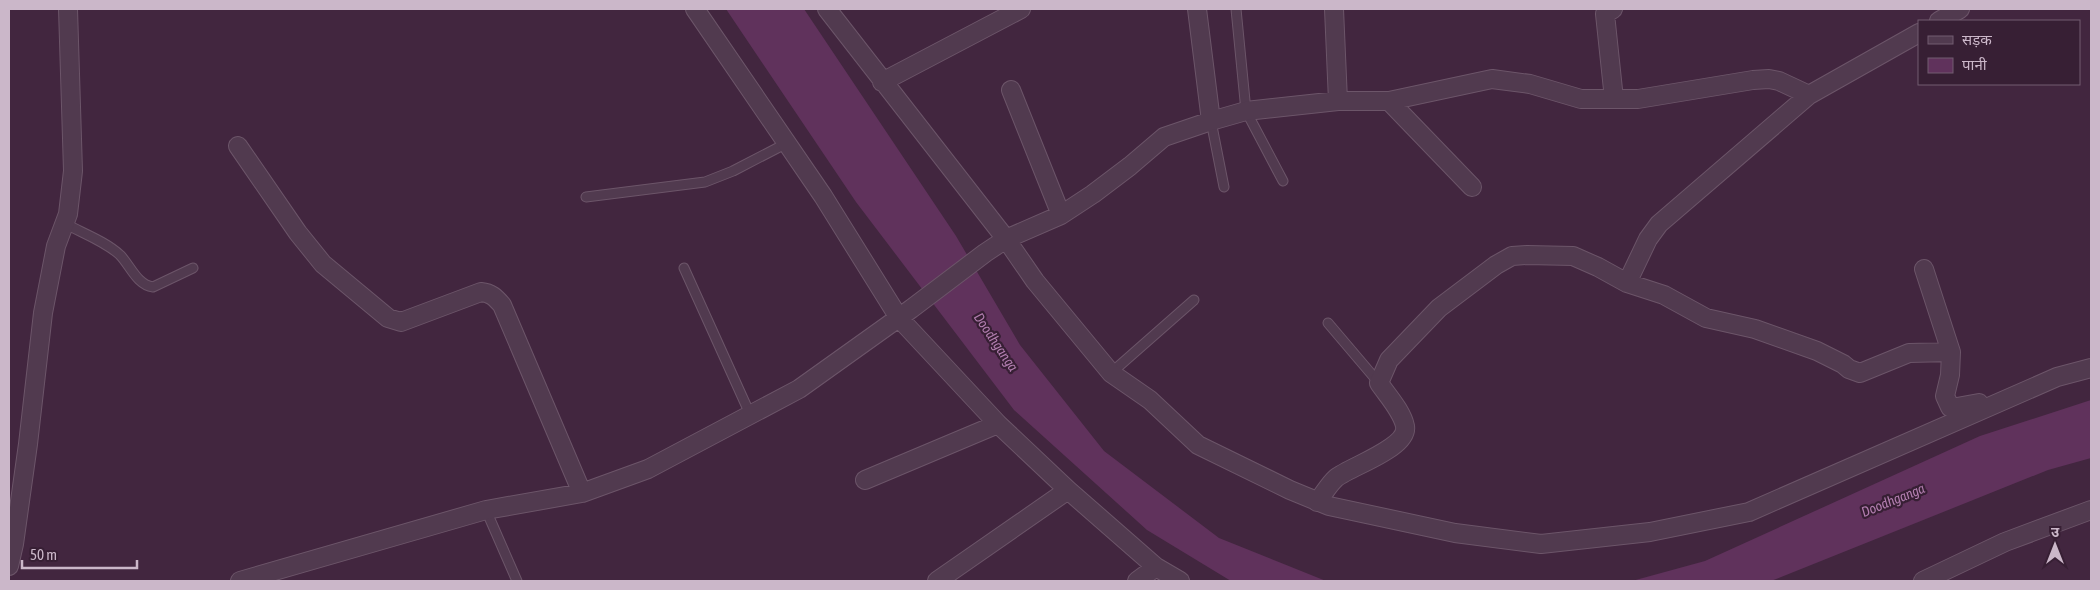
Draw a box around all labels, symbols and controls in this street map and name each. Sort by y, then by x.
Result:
legend [1918,20,2080,85]
text: सड़क [1962,31,1992,48]
text: पानी [1962,56,1988,73]
water label: Doodhganga [971,310,1022,375]
water label: Doodhganga [1859,480,1927,520]
north arrow [2030,520,2080,570]
text: उ [2051,524,2060,540]
scale bar [22,538,138,570]
text: 50 m [30,546,57,563]

